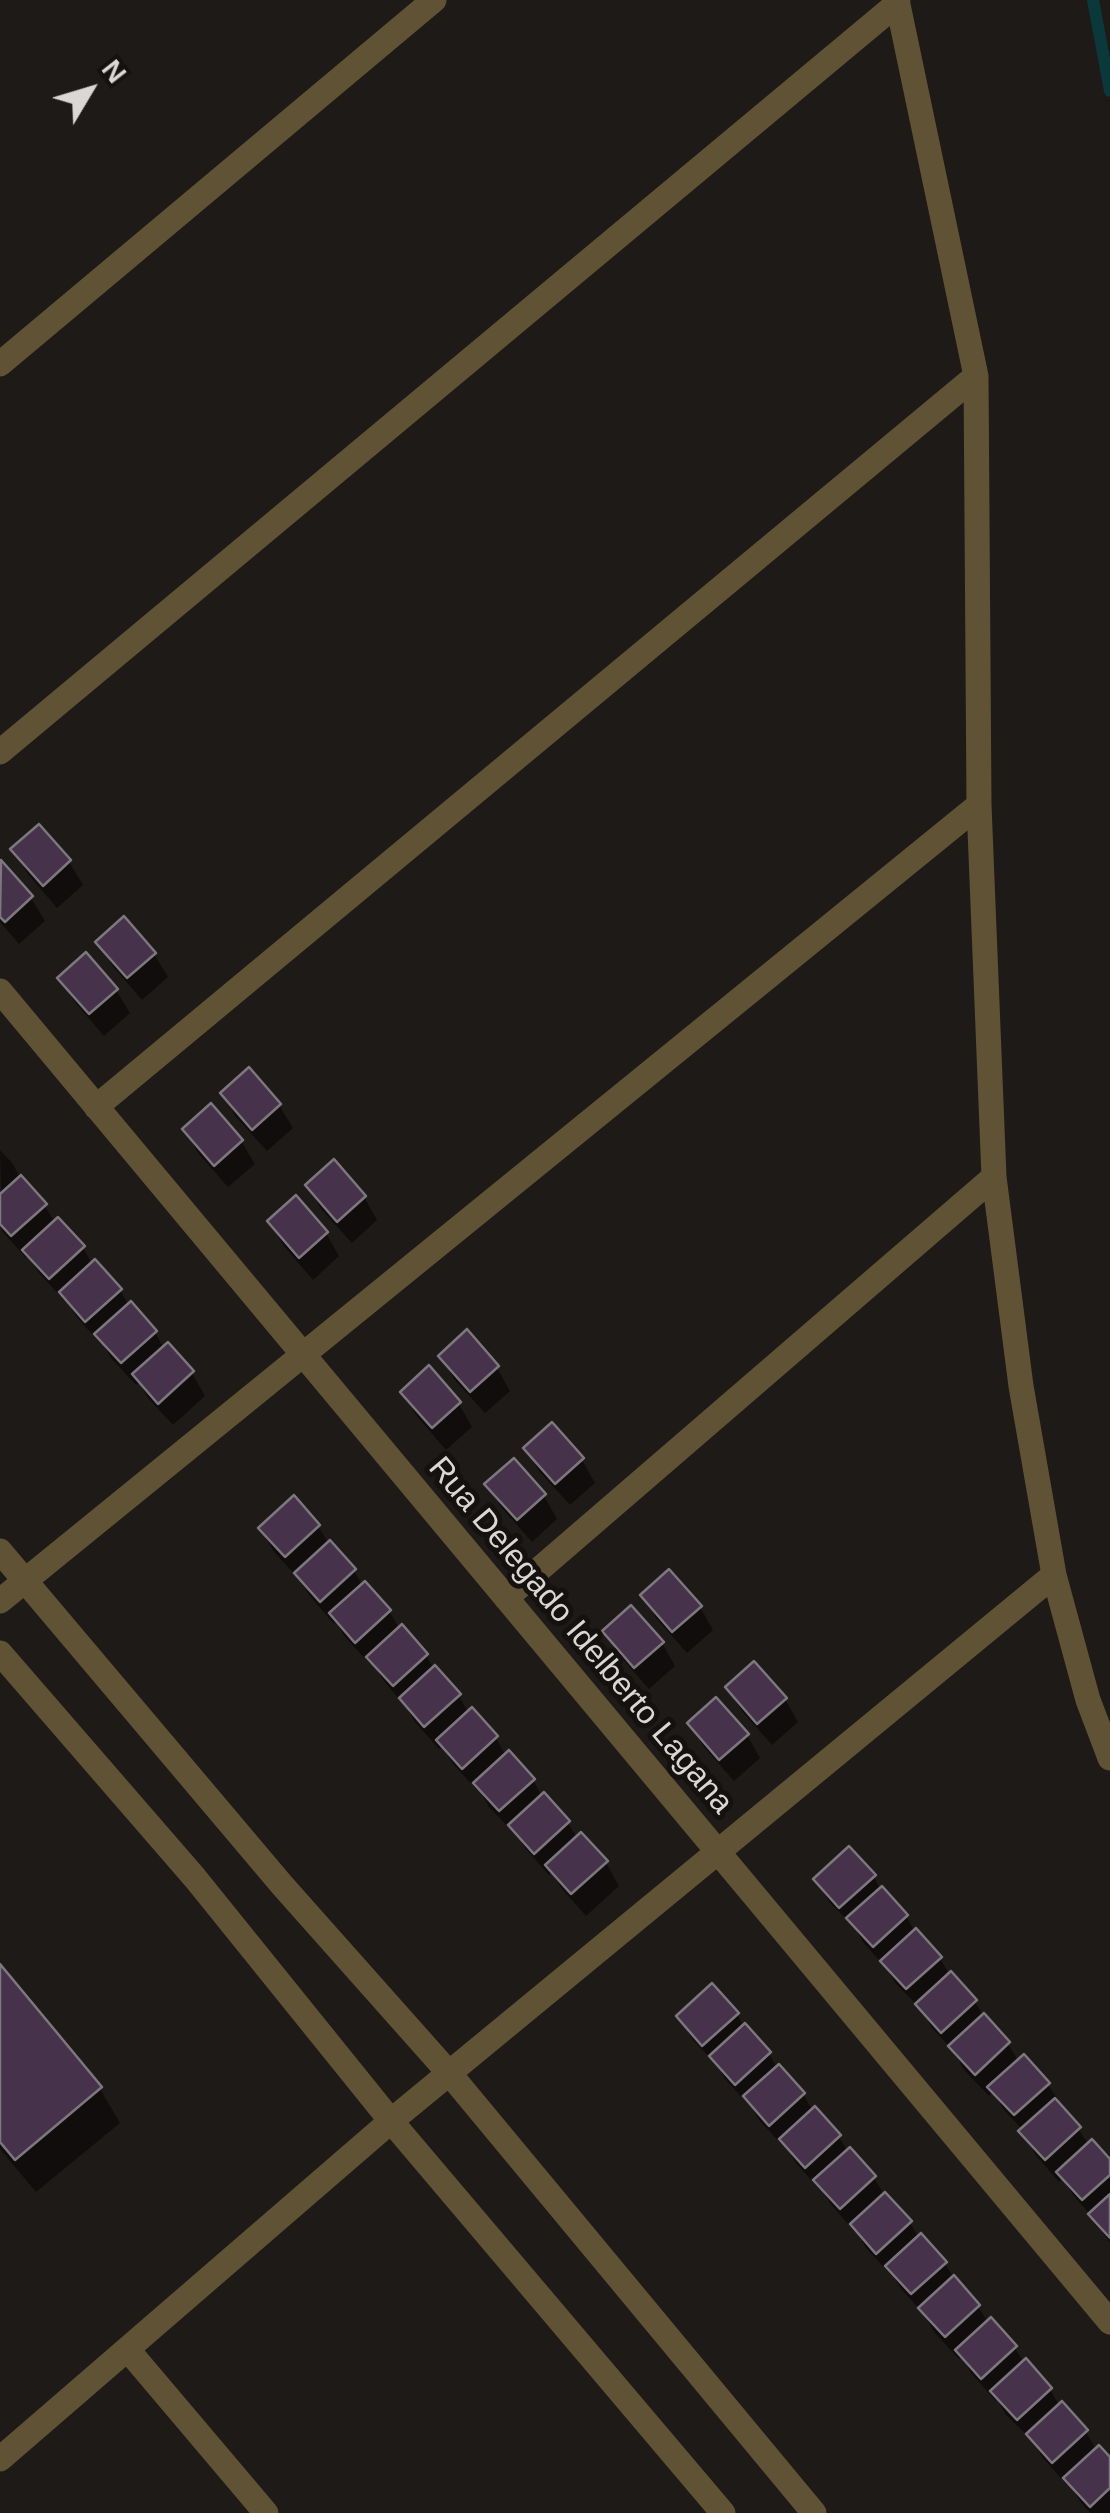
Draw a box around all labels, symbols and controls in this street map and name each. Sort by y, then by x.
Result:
north arrow [40,40,140,140]
text: N [96,54,132,89]
street label: Rua Delegado Idelberto Lagana [419,1450,741,1822]

